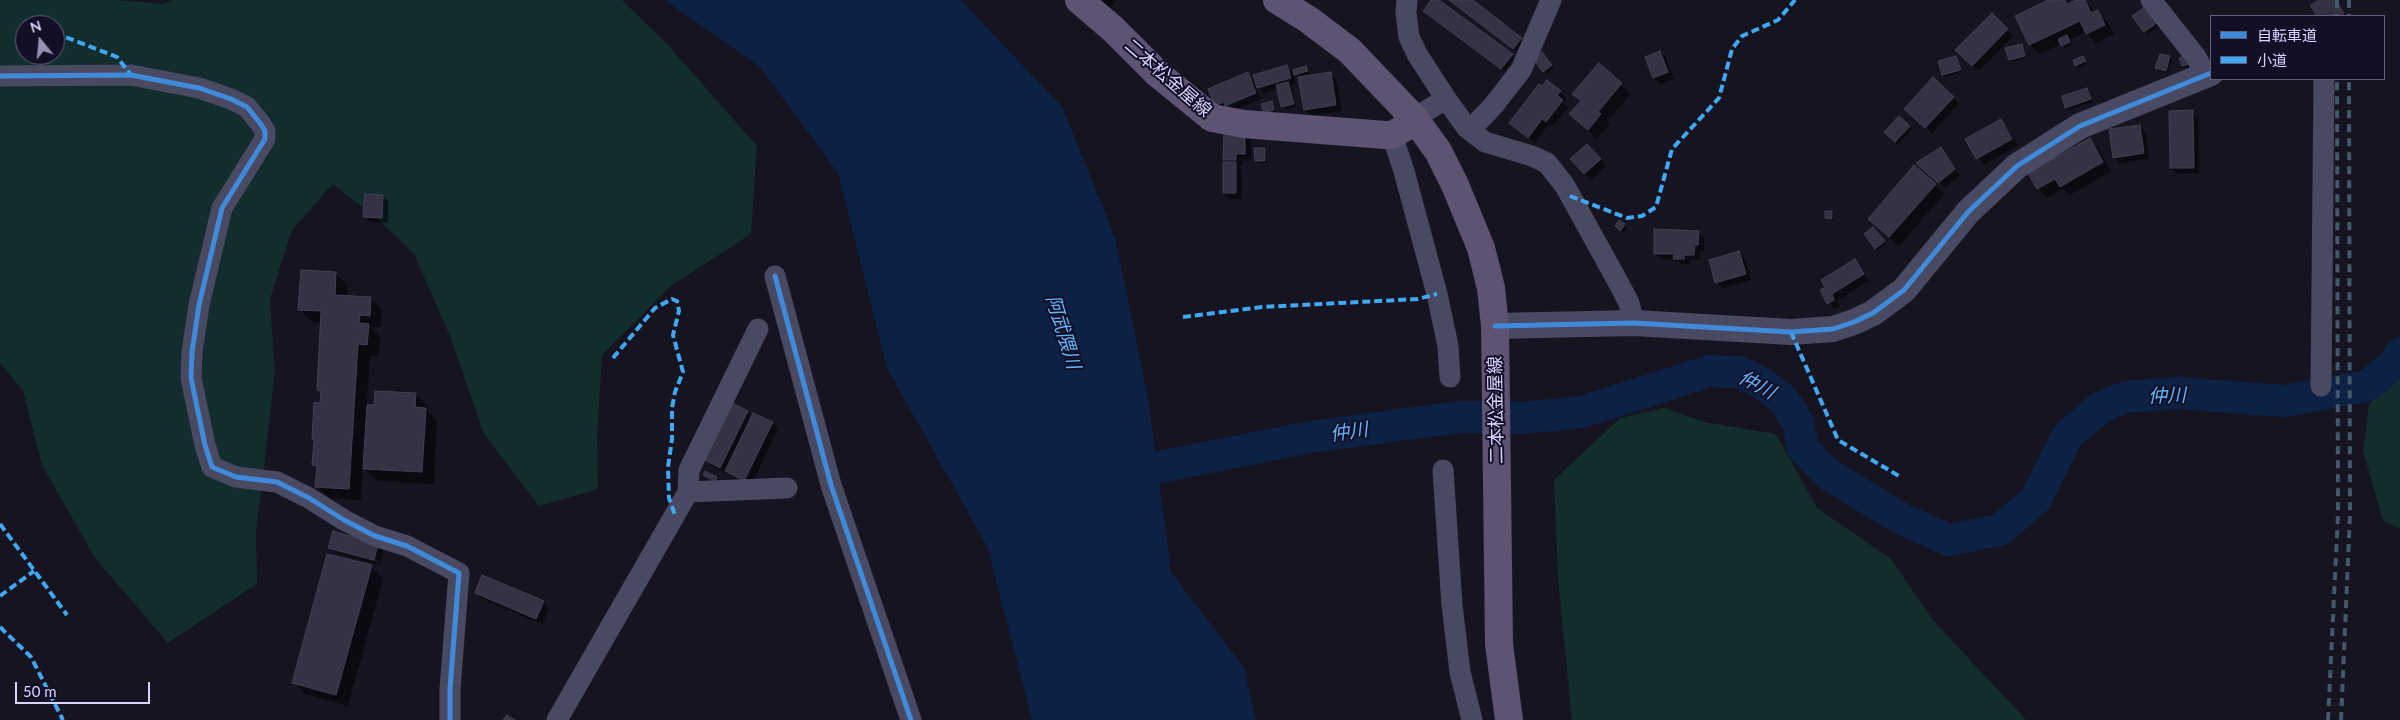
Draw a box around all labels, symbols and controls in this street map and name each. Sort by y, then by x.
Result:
north arrow [15,15,65,65]
legend [2210,15,2385,80]
text: N [28,16,43,36]
text: 自転車道 [2257,26,2317,44]
street label: 二本松金屋線 [1120,34,1216,122]
text: 小道 [2257,51,2287,69]
water label: 阿武隈川 [1041,292,1085,372]
street label: 二本松金屋線 [1484,356,1508,464]
water label: 仲川 [1735,366,1779,404]
water label: 仲川 [2148,384,2186,408]
water label: 仲川 [1329,418,1369,446]
scale bar [18,672,152,704]
text: 50 m [23,682,57,700]

